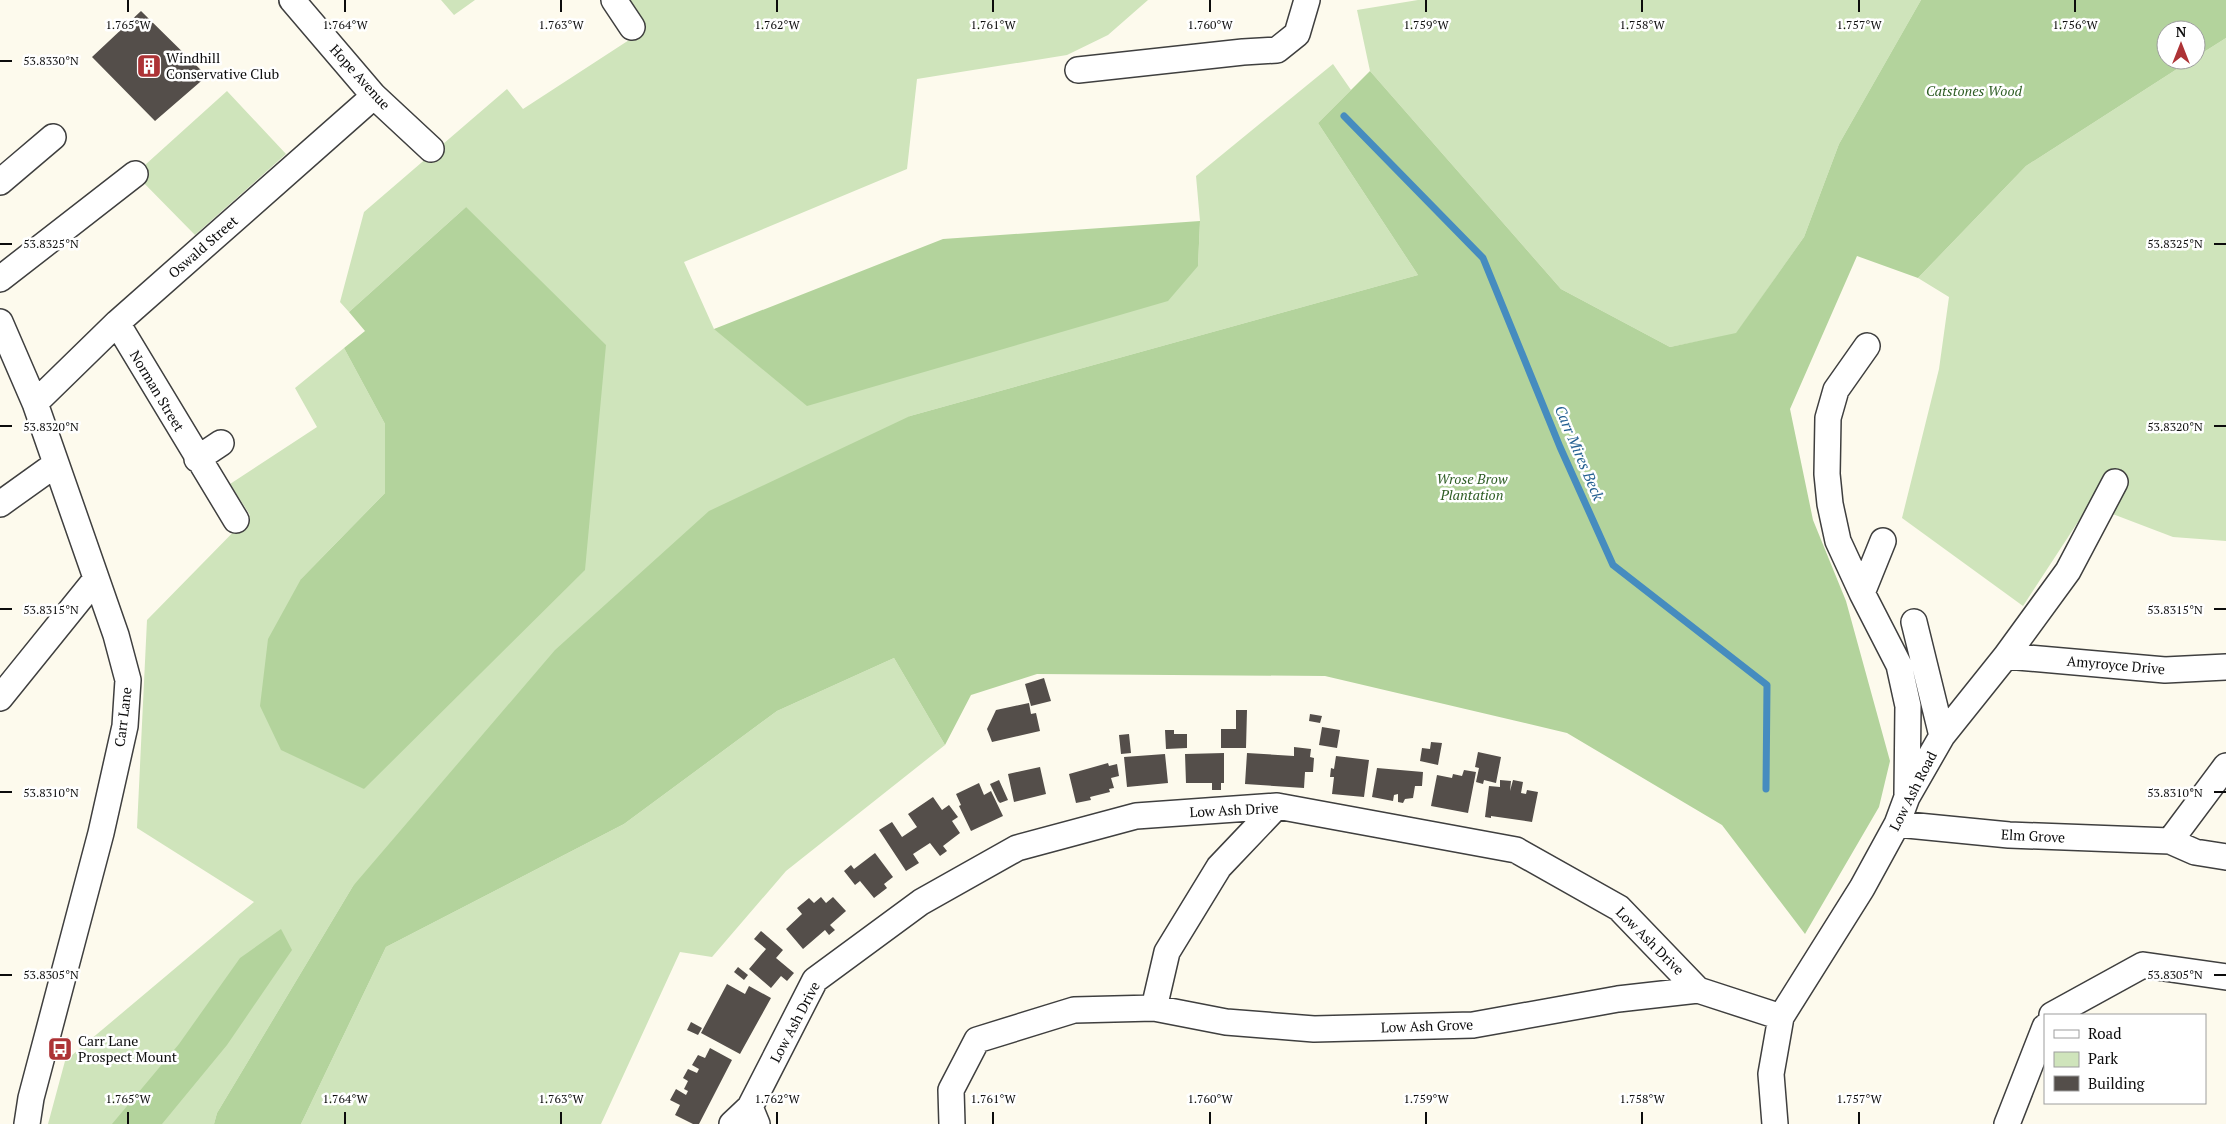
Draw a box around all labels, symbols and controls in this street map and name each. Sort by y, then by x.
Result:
text: 1.765°W [105,17,151,32]
text: 1.764°W [322,17,368,32]
text: 1.763°W [538,17,584,32]
text: 1.762°W [754,17,800,32]
text: 1.761°W [970,17,1016,32]
text: 1.760°W [1187,17,1233,32]
text: 1.759°W [1403,17,1449,32]
text: 1.758°W [1619,17,1665,32]
text: 1.757°W [1836,17,1882,32]
text: 1.756°W [2052,17,2098,32]
north arrow [2156,20,2206,70]
text: N [2176,22,2187,41]
street label: Hope Avenue [326,40,395,113]
place label: Windhill Conservative Club [166,48,280,83]
text: 53.8330°N [23,53,79,68]
building icon: Windhill Conservative Club [136,53,162,79]
park label: Catstones Wood [1926,81,2023,100]
street label: Oswald Street [164,211,242,282]
text: 53.8325°N [23,236,79,251]
text: 53.8325°N [2147,236,2203,251]
street label: Norman Street [126,347,190,436]
water label: Carr Mires Beck [1551,402,1609,504]
text: 53.8320°N [23,419,79,434]
text: 53.8320°N [2147,419,2203,434]
park label: Wrose Brow Plantation [1436,469,1508,504]
text: 53.8315°N [23,602,79,617]
text: 53.8315°N [2147,602,2203,617]
street label: Amyroyce Drive [2066,651,2166,678]
street label: Carr Lane [109,686,136,748]
street label: Low Ash Road [1884,747,1941,834]
text: 53.8310°N [23,785,79,800]
text: 53.8310°N [2147,785,2203,800]
street label: Low Ash Drive [1189,798,1279,821]
street label: Elm Grove [2000,824,2066,847]
street label: Low Ash Drive [1612,902,1689,979]
text: 53.8305°N [23,967,79,982]
text: 53.8305°N [2147,967,2203,982]
street label: Low Ash Drive [765,978,824,1066]
street label: Low Ash Grove [1381,1014,1473,1037]
legend [2044,1014,2206,1104]
text: Road [2088,1023,2121,1043]
place label: Carr Lane Prospect Mount [78,1031,178,1066]
bus stop icon: Carr Lane Prospect Mount [47,1036,73,1062]
text: Park [2088,1048,2118,1068]
text: Building [2088,1073,2146,1093]
text: 1.765°W [105,1091,151,1106]
text: 1.764°W [322,1091,368,1106]
text: 1.763°W [538,1091,584,1106]
text: 1.762°W [754,1091,800,1106]
text: 1.761°W [970,1091,1016,1106]
text: 1.760°W [1187,1091,1233,1106]
text: 1.759°W [1403,1091,1449,1106]
text: 1.758°W [1619,1091,1665,1106]
text: 1.757°W [1836,1091,1882,1106]

